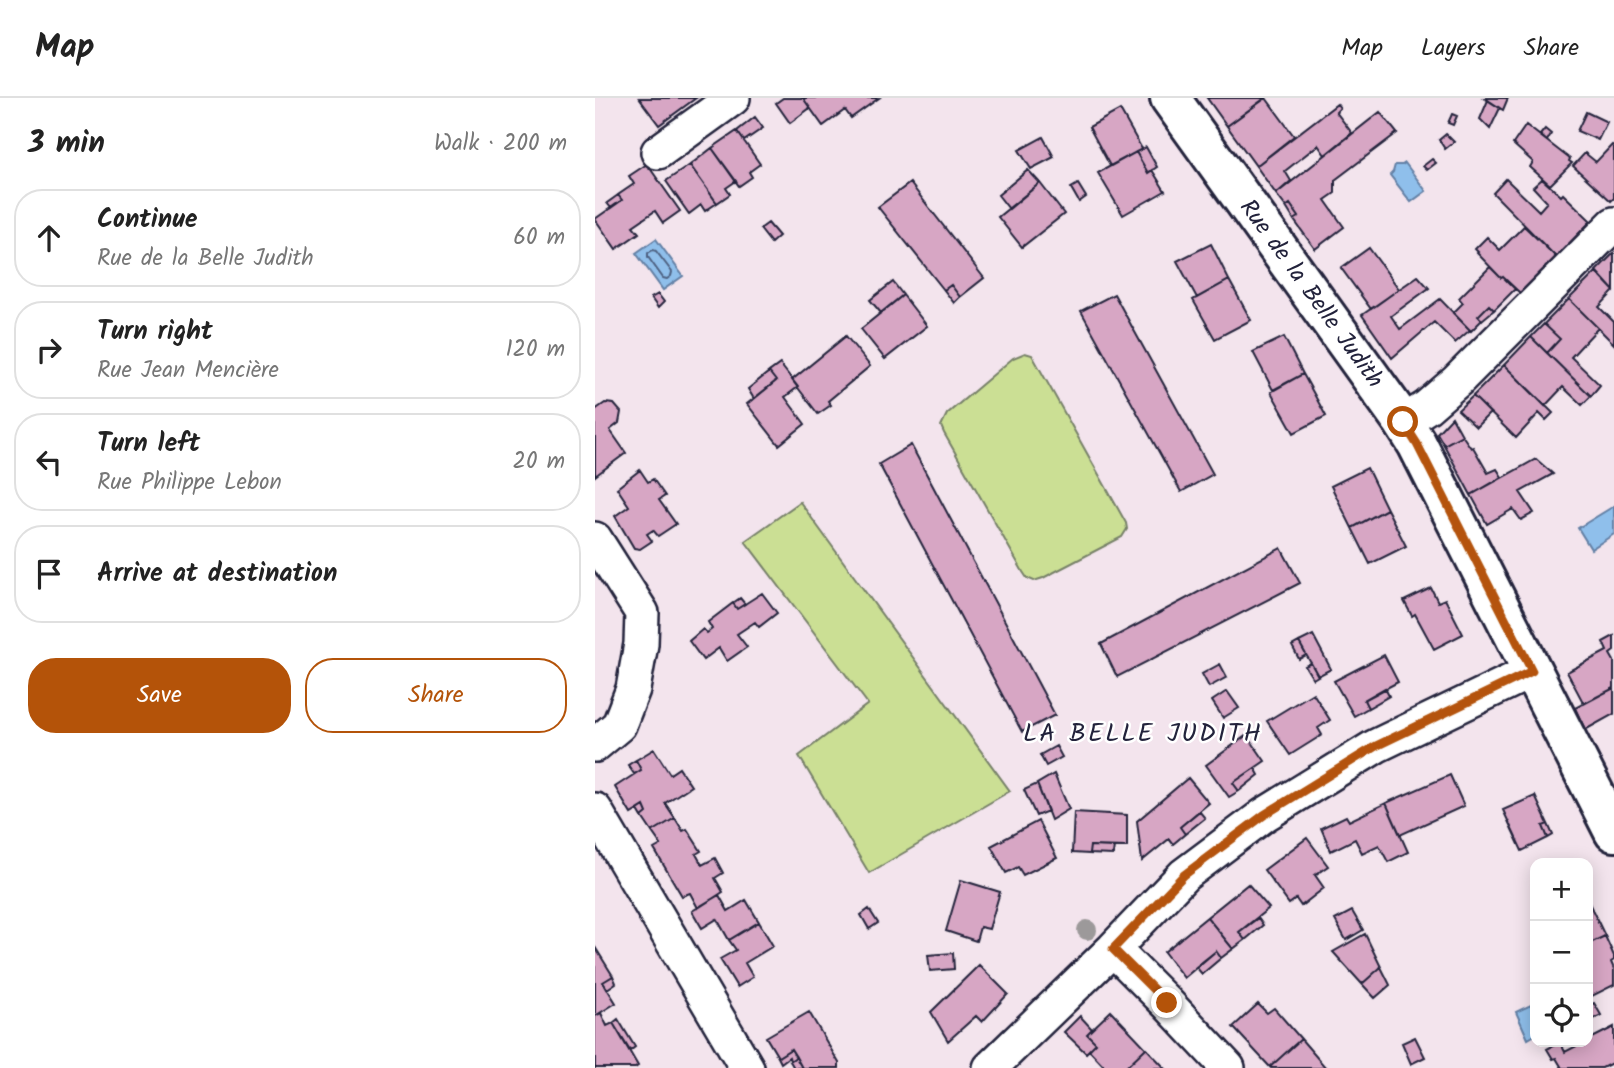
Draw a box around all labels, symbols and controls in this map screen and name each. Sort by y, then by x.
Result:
text: Map [35,22,95,75]
text: Map [1341,29,1383,68]
text: Layers [1421,29,1485,68]
text: Share [1523,29,1579,68]
text: 3 min [28,120,105,168]
text: Walk · 200 m [434,126,567,162]
street label: Rue de la Belle Judith [1229,191,1393,397]
text: Continue [97,199,198,241]
icon: ahead [30,219,68,257]
text: 60 m [513,220,565,256]
text: Rue de la Belle Judith [97,241,314,277]
text: Turn right [97,311,213,353]
icon: right [30,331,68,369]
text: 120 m [505,332,565,368]
text: Rue Jean Mencière [97,353,279,389]
route start [1387,406,1418,437]
text: Turn left [97,423,200,465]
icon: left [30,443,68,481]
text: 20 m [513,444,565,480]
text: Rue Philippe Lebon [97,465,282,501]
text: Arrive at destination [97,553,337,595]
icon: arrive [30,555,68,593]
button: Save [28,658,291,733]
button: Share [305,658,567,733]
district label: LA BELLE JUDITH [1023,713,1263,755]
map controls [1530,858,1593,1047]
button: + [1530,858,1593,921]
button: − [1530,921,1593,984]
button: locate [1530,984,1593,1047]
route end [1151,987,1182,1018]

